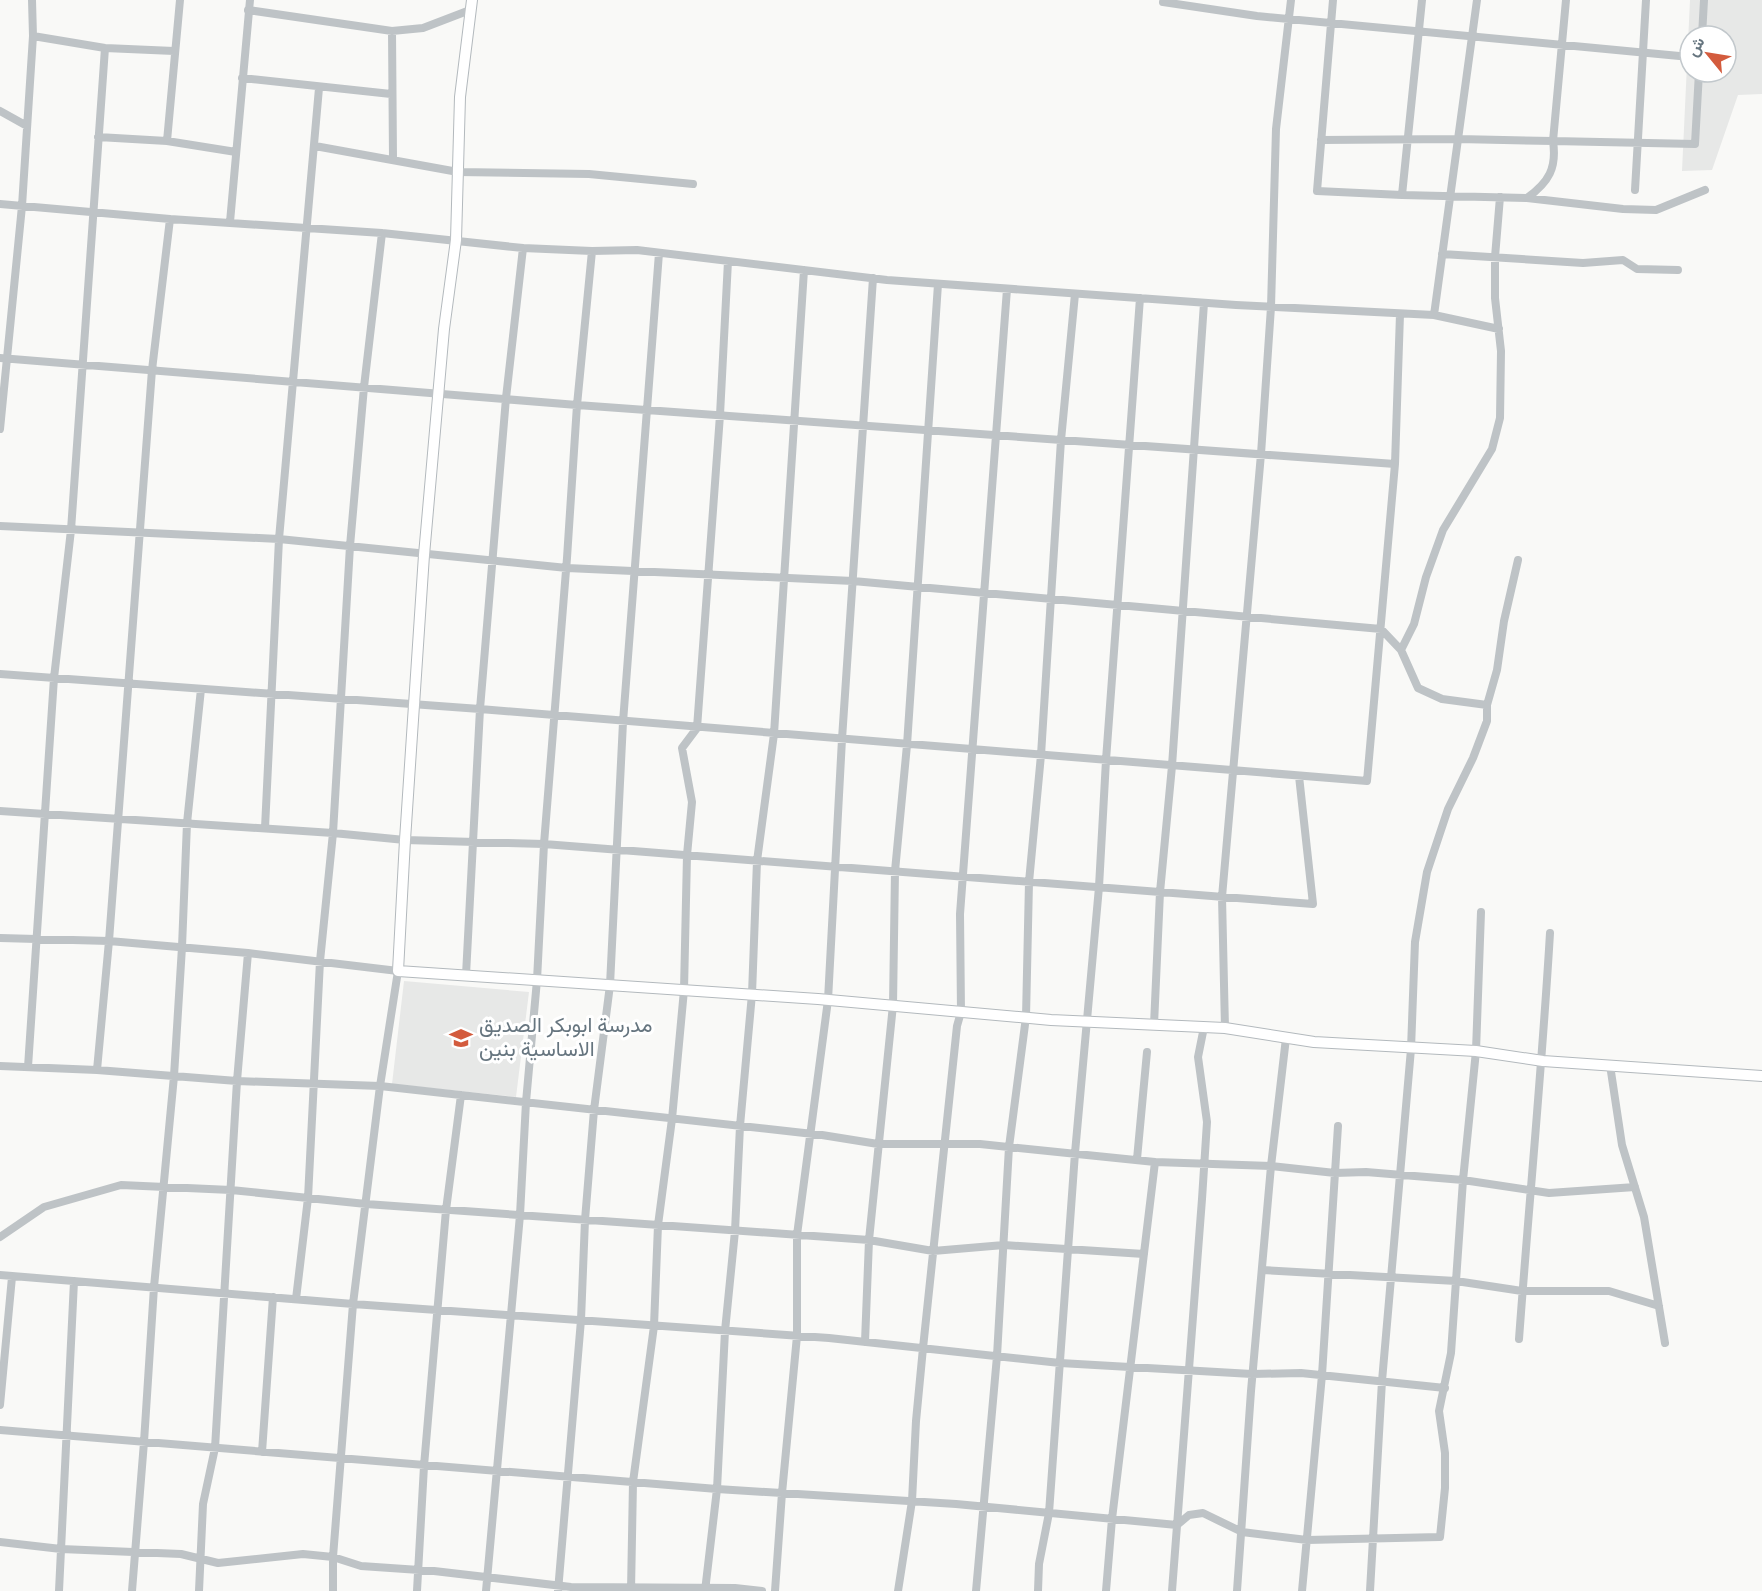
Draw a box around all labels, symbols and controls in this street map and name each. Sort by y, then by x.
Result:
north arrow [1678,24,1738,84]
text: ش [1683,34,1710,61]
place label: مدرسة ابوبكر الصديق الاساسية بنين [479,1013,653,1064]
school or university icon: مدرسة ابوبكر الصديق الاساسية بنين [448,1025,474,1051]

